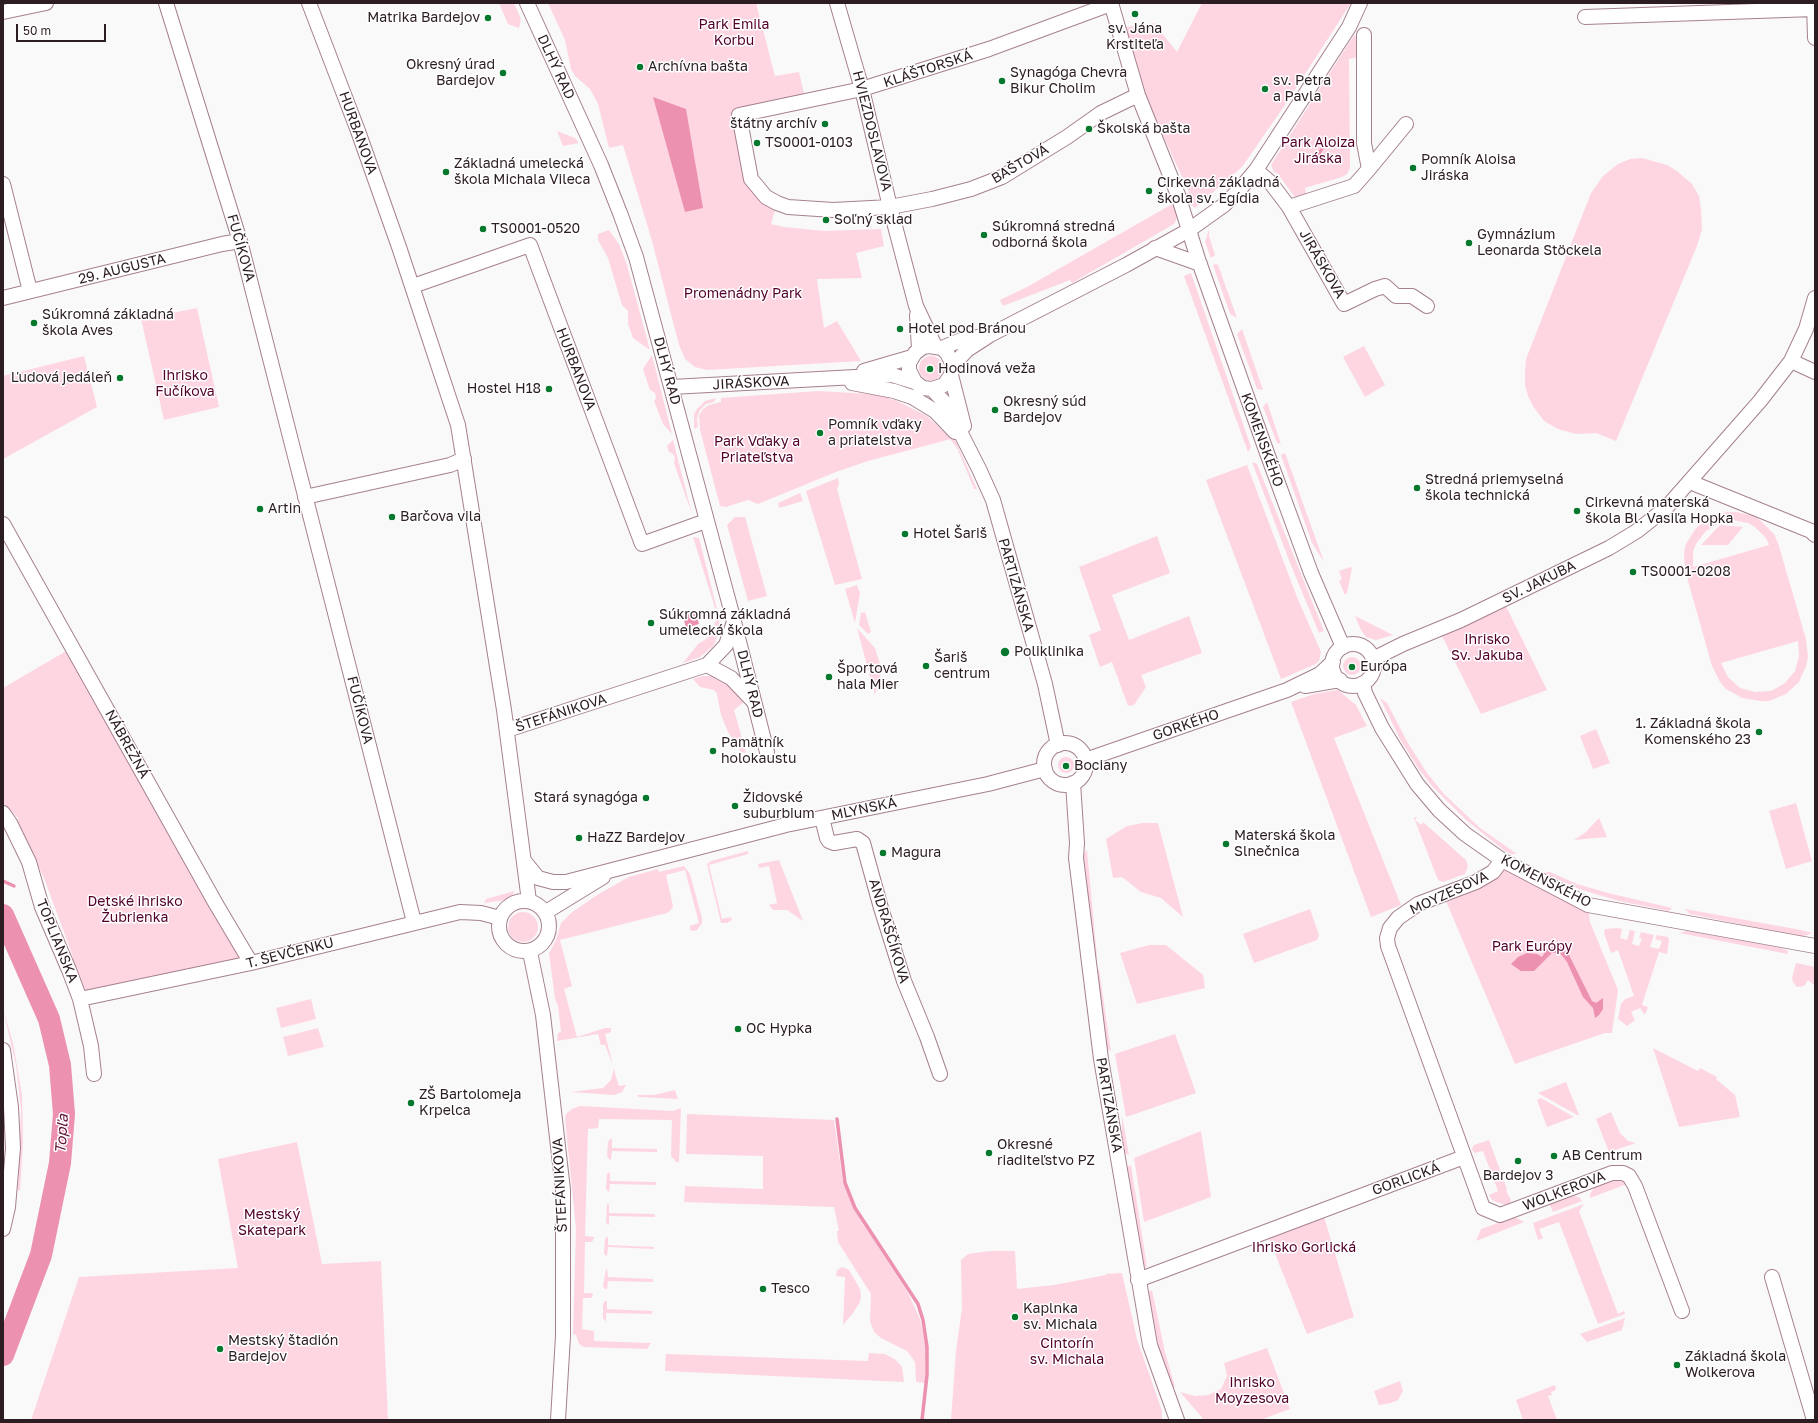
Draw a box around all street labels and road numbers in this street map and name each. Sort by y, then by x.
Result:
street label: DLHÝ RAD [534,32,578,102]
street label: KLÁŠTORSKÁ [881,47,975,91]
street label: HVIEZDOSLAVOVA [849,69,895,193]
street label: HURBANOVA [335,89,381,177]
street label: BAŠTOVÁ [988,141,1052,187]
street label: FUČÍKOVA [223,212,259,284]
street label: JIRÁSKOVA [1296,227,1348,301]
street label: 29. AUGUSTA [77,250,167,288]
street label: HURBANOVA [553,325,599,413]
street label: DLHÝ RAD [650,335,684,407]
street label: JIRÁSKOVA [712,373,790,393]
street label: KOMENSKÉHO [1237,391,1287,489]
street label: PARTIZÁNSKA [995,536,1037,634]
street label: SV. JAKUBA [1500,557,1578,607]
street label: DLHÝ RAD [733,648,767,720]
street label: FUČÍKOVA [343,674,377,746]
street label: ŠTEFÁNIKOVA [513,690,609,736]
street label: GORKÉHO [1151,706,1221,744]
street label: NÁBREŽNÁ [101,707,153,781]
street label: MLYNSKÁ [830,794,898,824]
street label: KOMENSKÉHO [1498,851,1594,911]
street label: MOYZESOVA [1407,868,1491,918]
street label: ANDRAŠČÍKOVA [865,877,913,985]
street label: TOPLIANSKA [33,897,81,985]
street label: T. ŠEVČENKU [244,934,336,972]
street label: PARTIZÁNSKA [1092,1056,1126,1154]
street label: ŠTEFÁNIKOVA [549,1137,571,1233]
street label: GORLICKÁ [1370,1159,1442,1199]
street label: WOLKEROVA [1520,1168,1608,1214]

